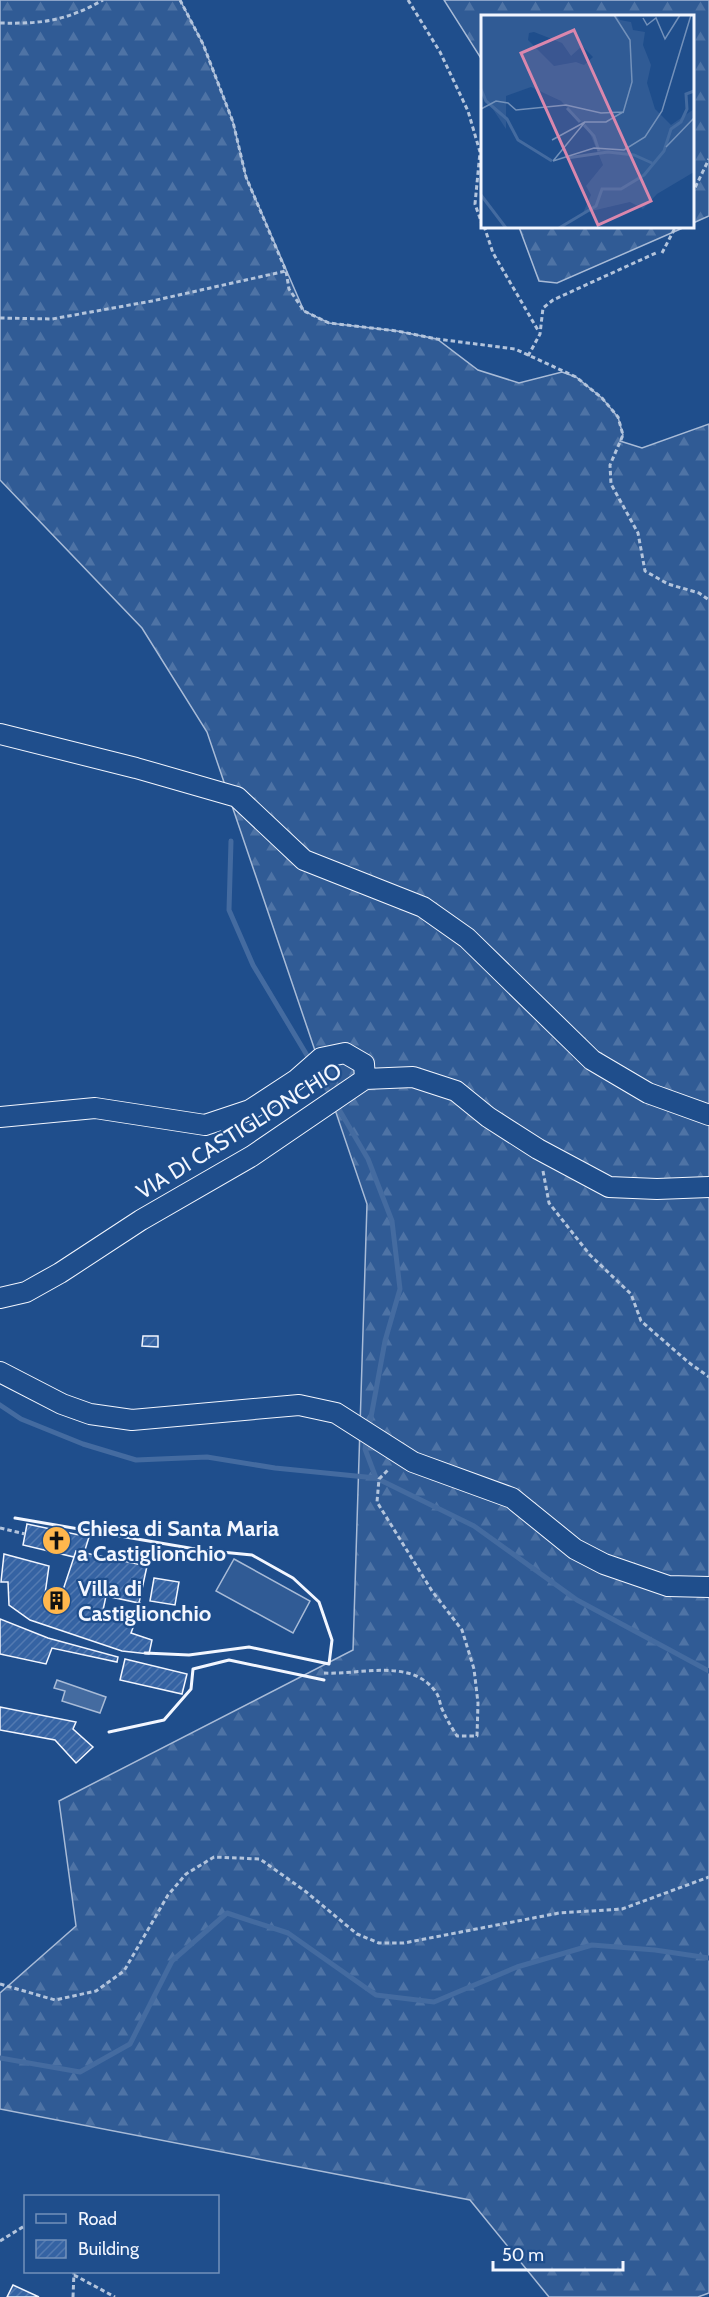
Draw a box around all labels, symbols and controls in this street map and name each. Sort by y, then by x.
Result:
inset map [481,15,694,228]
street label: VIA DI CASTIGLIONCHIO [131,1057,347,1205]
place label: Chiesa di Santa Maria a Castiglionchio [77,1515,279,1567]
church icon: Chiesa di Santa Maria a Castiglionchio [40,1525,72,1557]
place label: Villa di Castiglionchio [78,1575,211,1627]
building icon: Villa di Castiglionchio [41,1585,73,1617]
legend [24,2195,219,2273]
text: Road [78,2208,117,2230]
scale bar [493,2234,624,2272]
text: Building [78,2238,140,2260]
text: 50 m [502,2244,544,2266]

